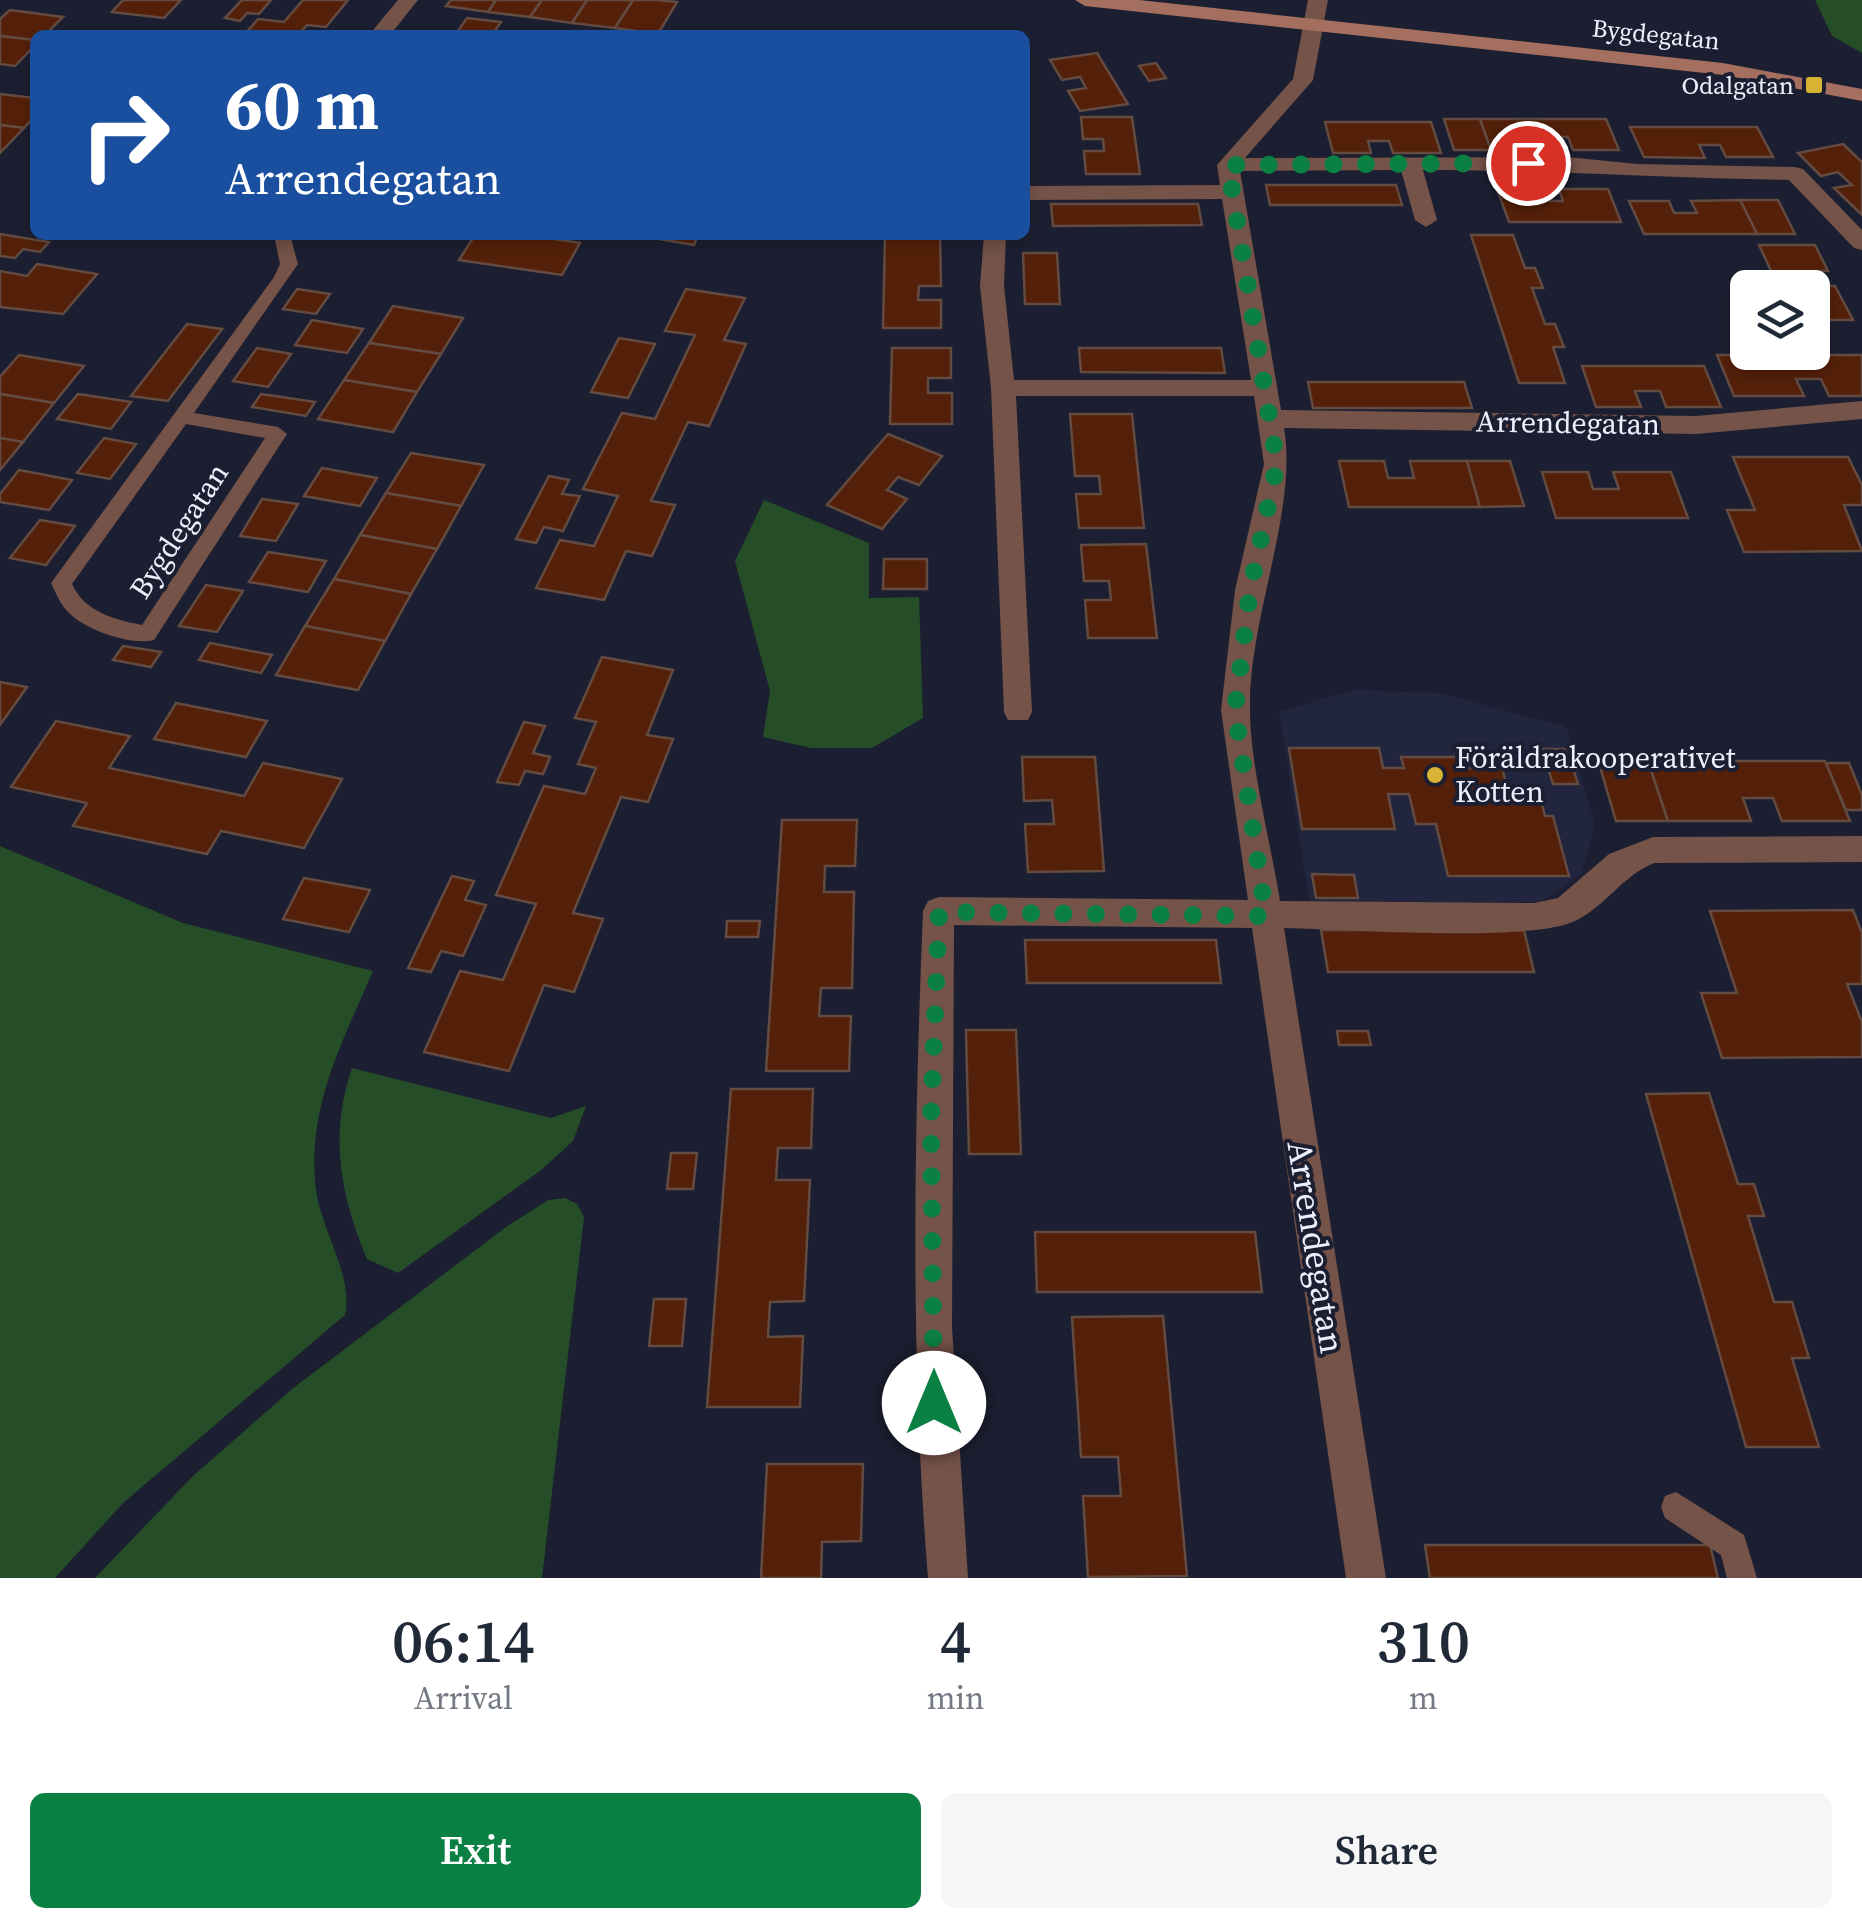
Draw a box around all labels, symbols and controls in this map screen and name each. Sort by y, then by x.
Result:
street label: Bygdegatan [1590,10,1722,58]
text: 60 m [225,56,379,152]
place label: Odalgatan [1681,68,1794,102]
icon: right [60,70,190,200]
marker: Odalgatan [1803,74,1825,96]
pin [1486,121,1571,206]
icon: arrive [1501,136,1556,191]
text: Arrendegatan [225,147,501,209]
map controls [1730,270,1830,370]
button: layers [1730,270,1830,370]
street label: Arrendegatan [1476,400,1660,445]
street label: Bygdegatan [119,455,238,607]
place label: Föräldrakooperativet Kotten [1455,737,1736,812]
marker: Föräldrakooperativet Kotten [1424,764,1446,786]
street label: Arrendegatan [1275,1137,1357,1357]
position arrow [882,1351,986,1455]
text: 06:14 [392,1600,535,1682]
text: 4 [940,1600,971,1682]
text: 310 [1376,1600,1470,1682]
text: Arrival [414,1676,513,1720]
text: min [927,1676,984,1720]
text: m [1409,1676,1438,1720]
button: Exit [30,1793,921,1908]
button: Share [941,1793,1832,1908]

